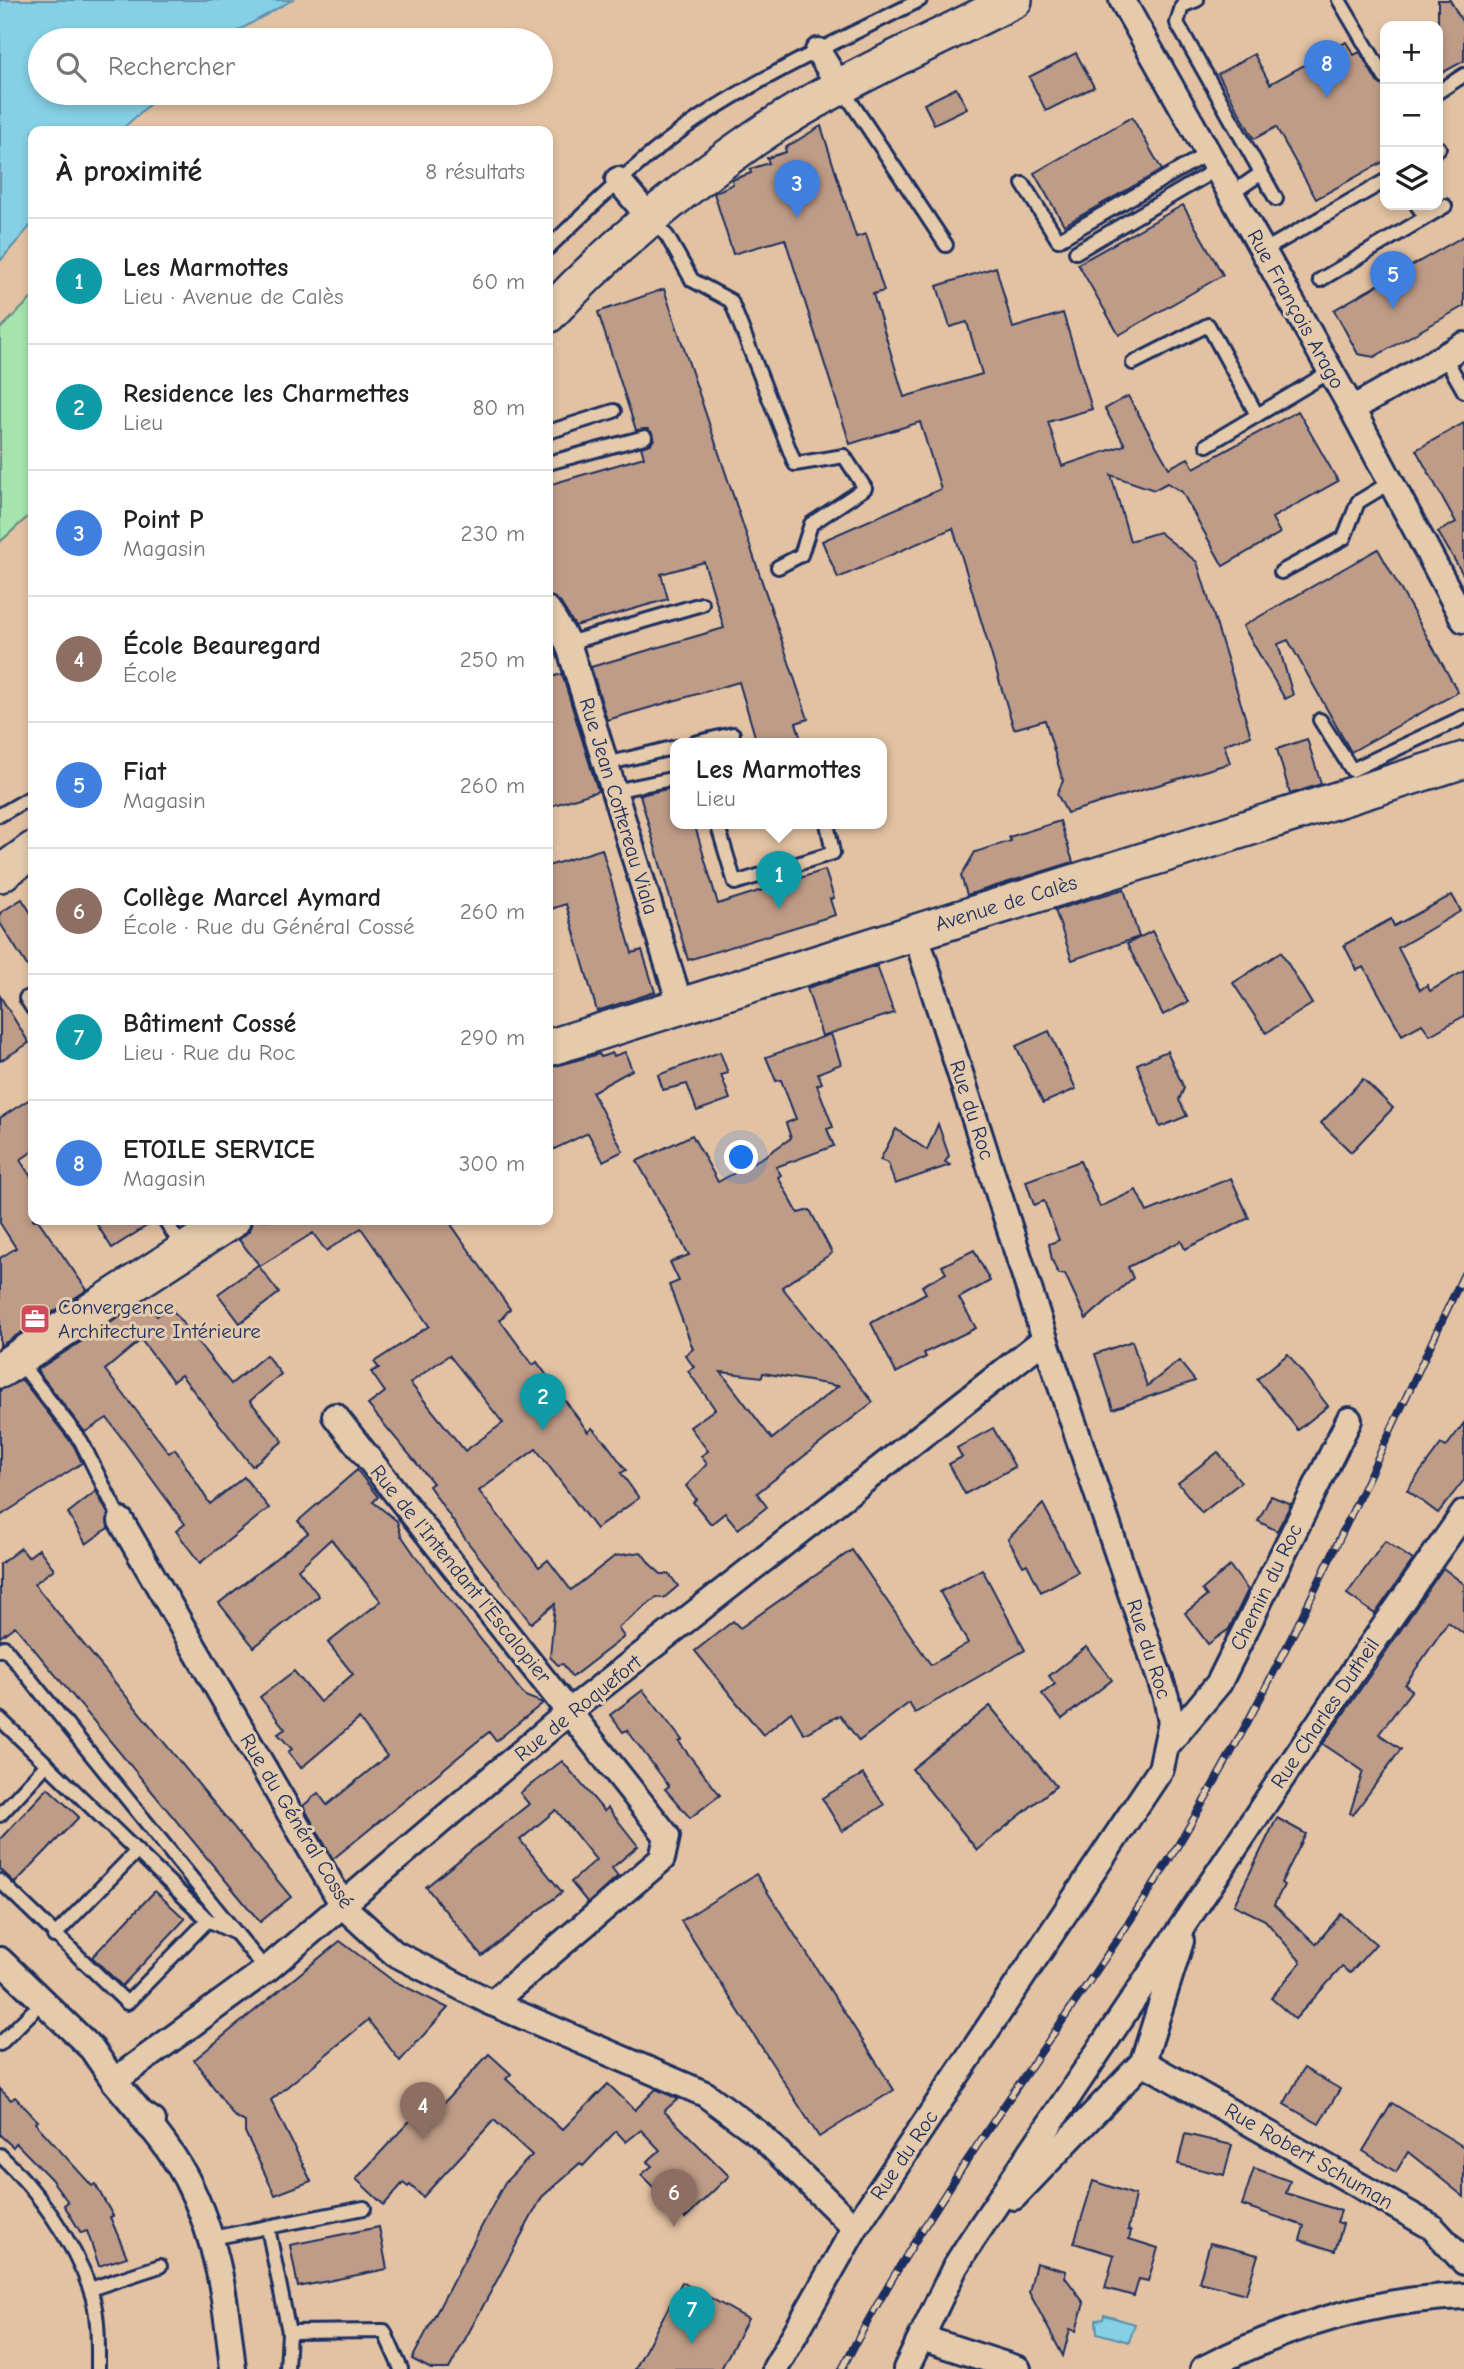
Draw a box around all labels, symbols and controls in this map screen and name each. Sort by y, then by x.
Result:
map controls [1380,21,1443,210]
button: + [1380,21,1443,84]
search box [28,28,553,105]
pin: 8 [1304,40,1350,98]
icon: search [52,48,90,86]
text: Rechercher [108,52,235,82]
button: − [1380,84,1443,147]
button: layers [1380,147,1443,210]
text: À proximité [56,154,202,189]
text: 8 résultats [425,158,525,185]
pin: 3 [774,160,820,218]
street label: Rue François Arago [1242,225,1350,393]
pin: 5 [1370,251,1416,309]
text: Les Marmottes [123,253,288,283]
text: 1 [74,268,84,295]
text: 60 m [472,268,525,295]
text: Lieu · Avenue de Calès [123,283,344,310]
text: Residence les Charmettes [123,379,409,409]
text: 2 [73,394,85,421]
text: 80 m [472,394,525,421]
text: Lieu [123,409,163,436]
text: Point P [123,505,203,535]
text: 3 [73,520,85,547]
text: 230 m [461,520,525,547]
text: Magasin [123,535,206,562]
text: École Beauregard [123,631,321,661]
text: 4 [74,646,84,673]
text: 250 m [460,646,525,673]
text: École [123,661,177,688]
street label: Rue Jean Cottereau Viala [575,695,663,917]
popup [670,738,887,829]
text: Les Marmottes [696,755,861,785]
text: Fiat [123,757,166,787]
text: 5 [73,772,85,799]
text: 260 m [460,772,525,799]
text: Lieu [696,785,736,812]
text: Magasin [123,787,206,814]
pin: 1 [756,851,802,909]
street label: Avenue de Calès [932,870,1080,936]
text: Collège Marcel Aymard [123,883,381,913]
text: 6 [73,898,85,925]
text: 260 m [460,898,525,925]
text: École · Rue du Général Cossé [123,913,415,940]
text: Bâtiment Cossé [123,1009,296,1039]
text: 7 [74,1024,84,1051]
text: 290 m [460,1024,525,1051]
text: Lieu · Rue du Roc [123,1039,295,1066]
street label: Rue du Roc [945,1057,999,1163]
text: ETOILE SERVICE [123,1135,315,1165]
your location [724,1140,758,1174]
text: 8 [73,1150,85,1177]
text: 300 m [459,1150,525,1177]
text: Magasin [123,1165,206,1192]
place label: Convergence Architecture Intérieure [58,1295,261,1343]
office icon: Convergence Architecture Intérieure [18,1302,52,1336]
pin: 2 [520,1373,566,1431]
street label: Rue de l'Intendant l'Escalopier [366,1460,557,1688]
street label: Chemin du Roc [1225,1520,1307,1654]
street label: Rue du Roc [1122,1596,1176,1702]
street label: Rue Charles Dutheil [1266,1633,1384,1793]
street label: Rue de Roquefort [510,1649,647,1766]
street label: Rue du Général Cossé [235,1729,359,1913]
pin: 4 [400,2082,446,2140]
street label: Rue Robert Schuman [1220,2098,1398,2214]
street label: Rue du Roc [865,2106,943,2204]
pin: 6 [651,2169,697,2227]
pin: 7 [669,2286,715,2344]

